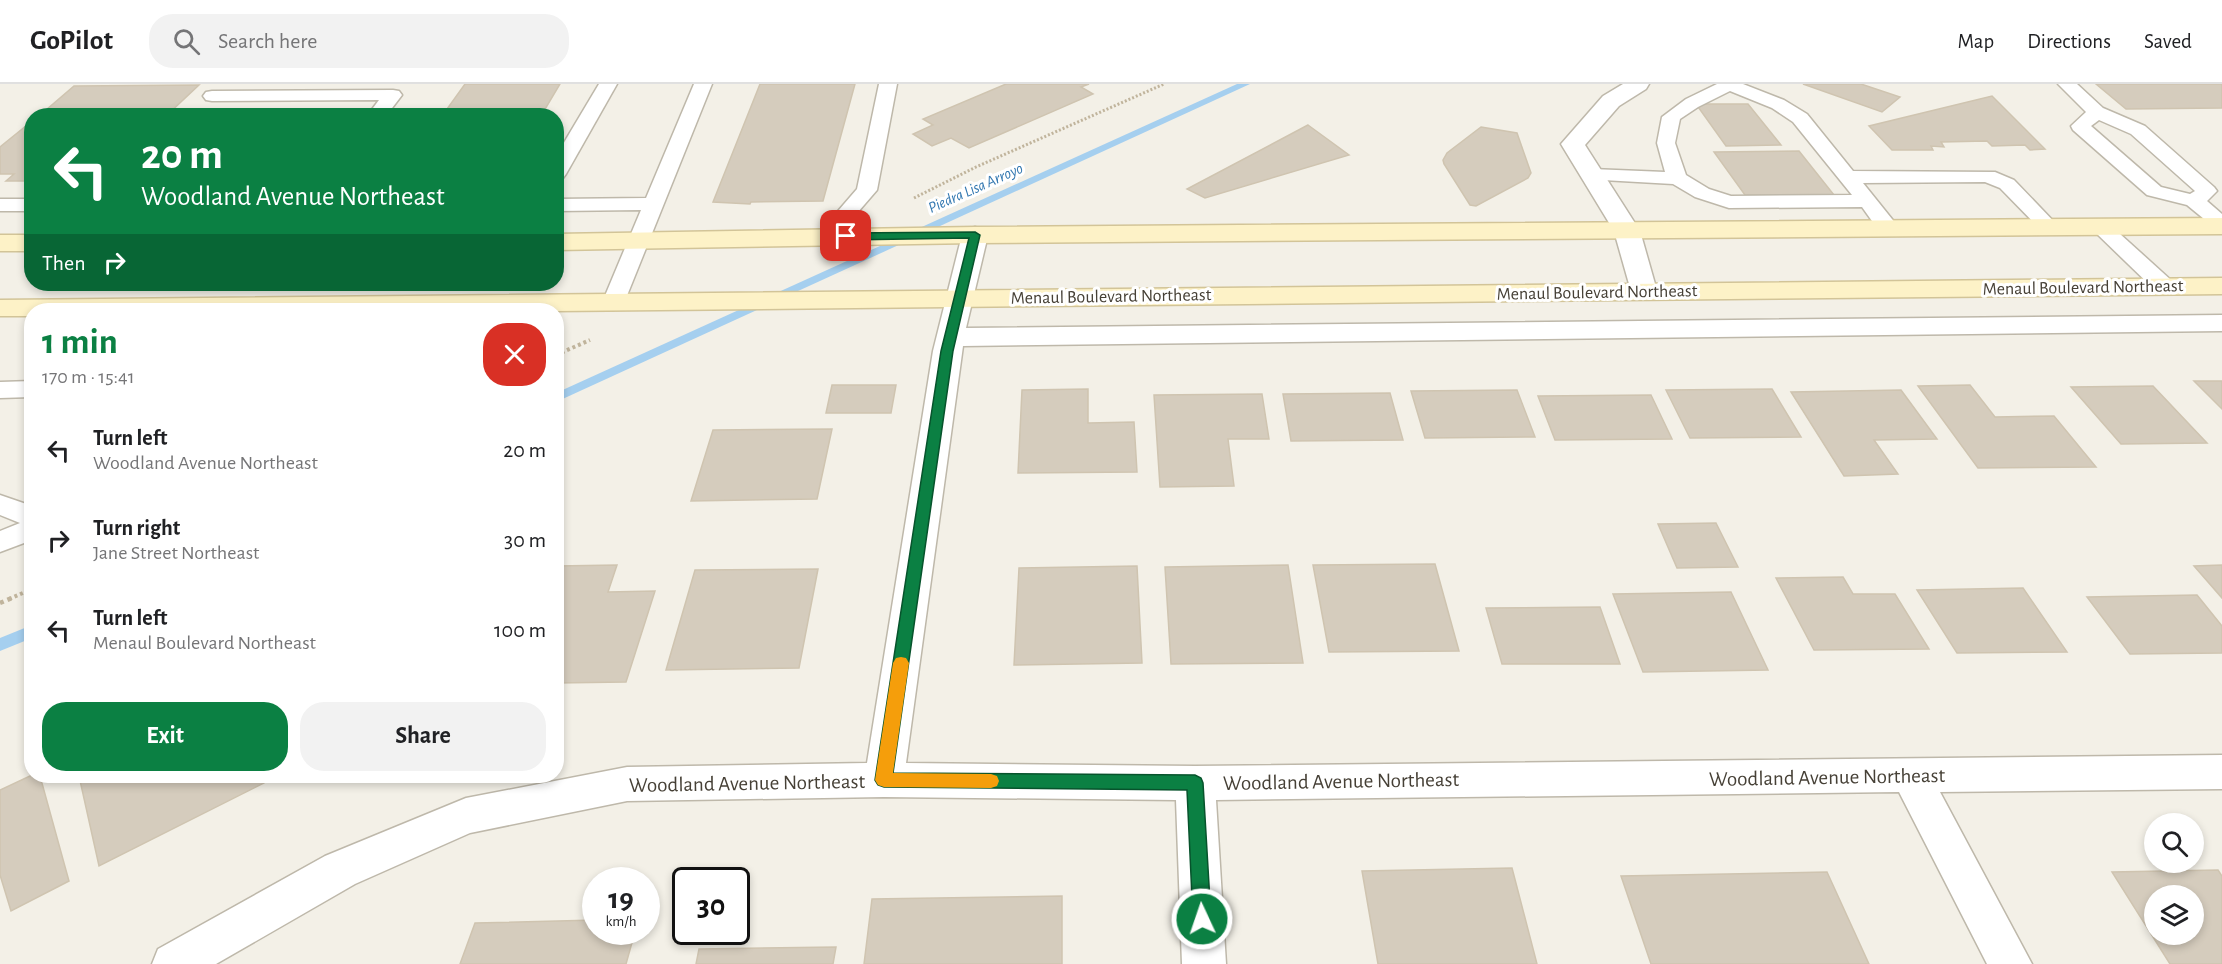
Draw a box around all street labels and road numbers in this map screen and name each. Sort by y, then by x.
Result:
street label: Menaul Boulevard Northeast [1983,277,2184,299]
street label: Menaul Boulevard Northeast [1497,282,1698,304]
street label: Menaul Boulevard Northeast [1011,286,1212,308]
street label: Woodland Avenue Northeast [1709,765,1946,790]
street label: Woodland Avenue Northeast [1223,769,1460,794]
street label: Woodland Avenue Northeast [629,771,866,796]

